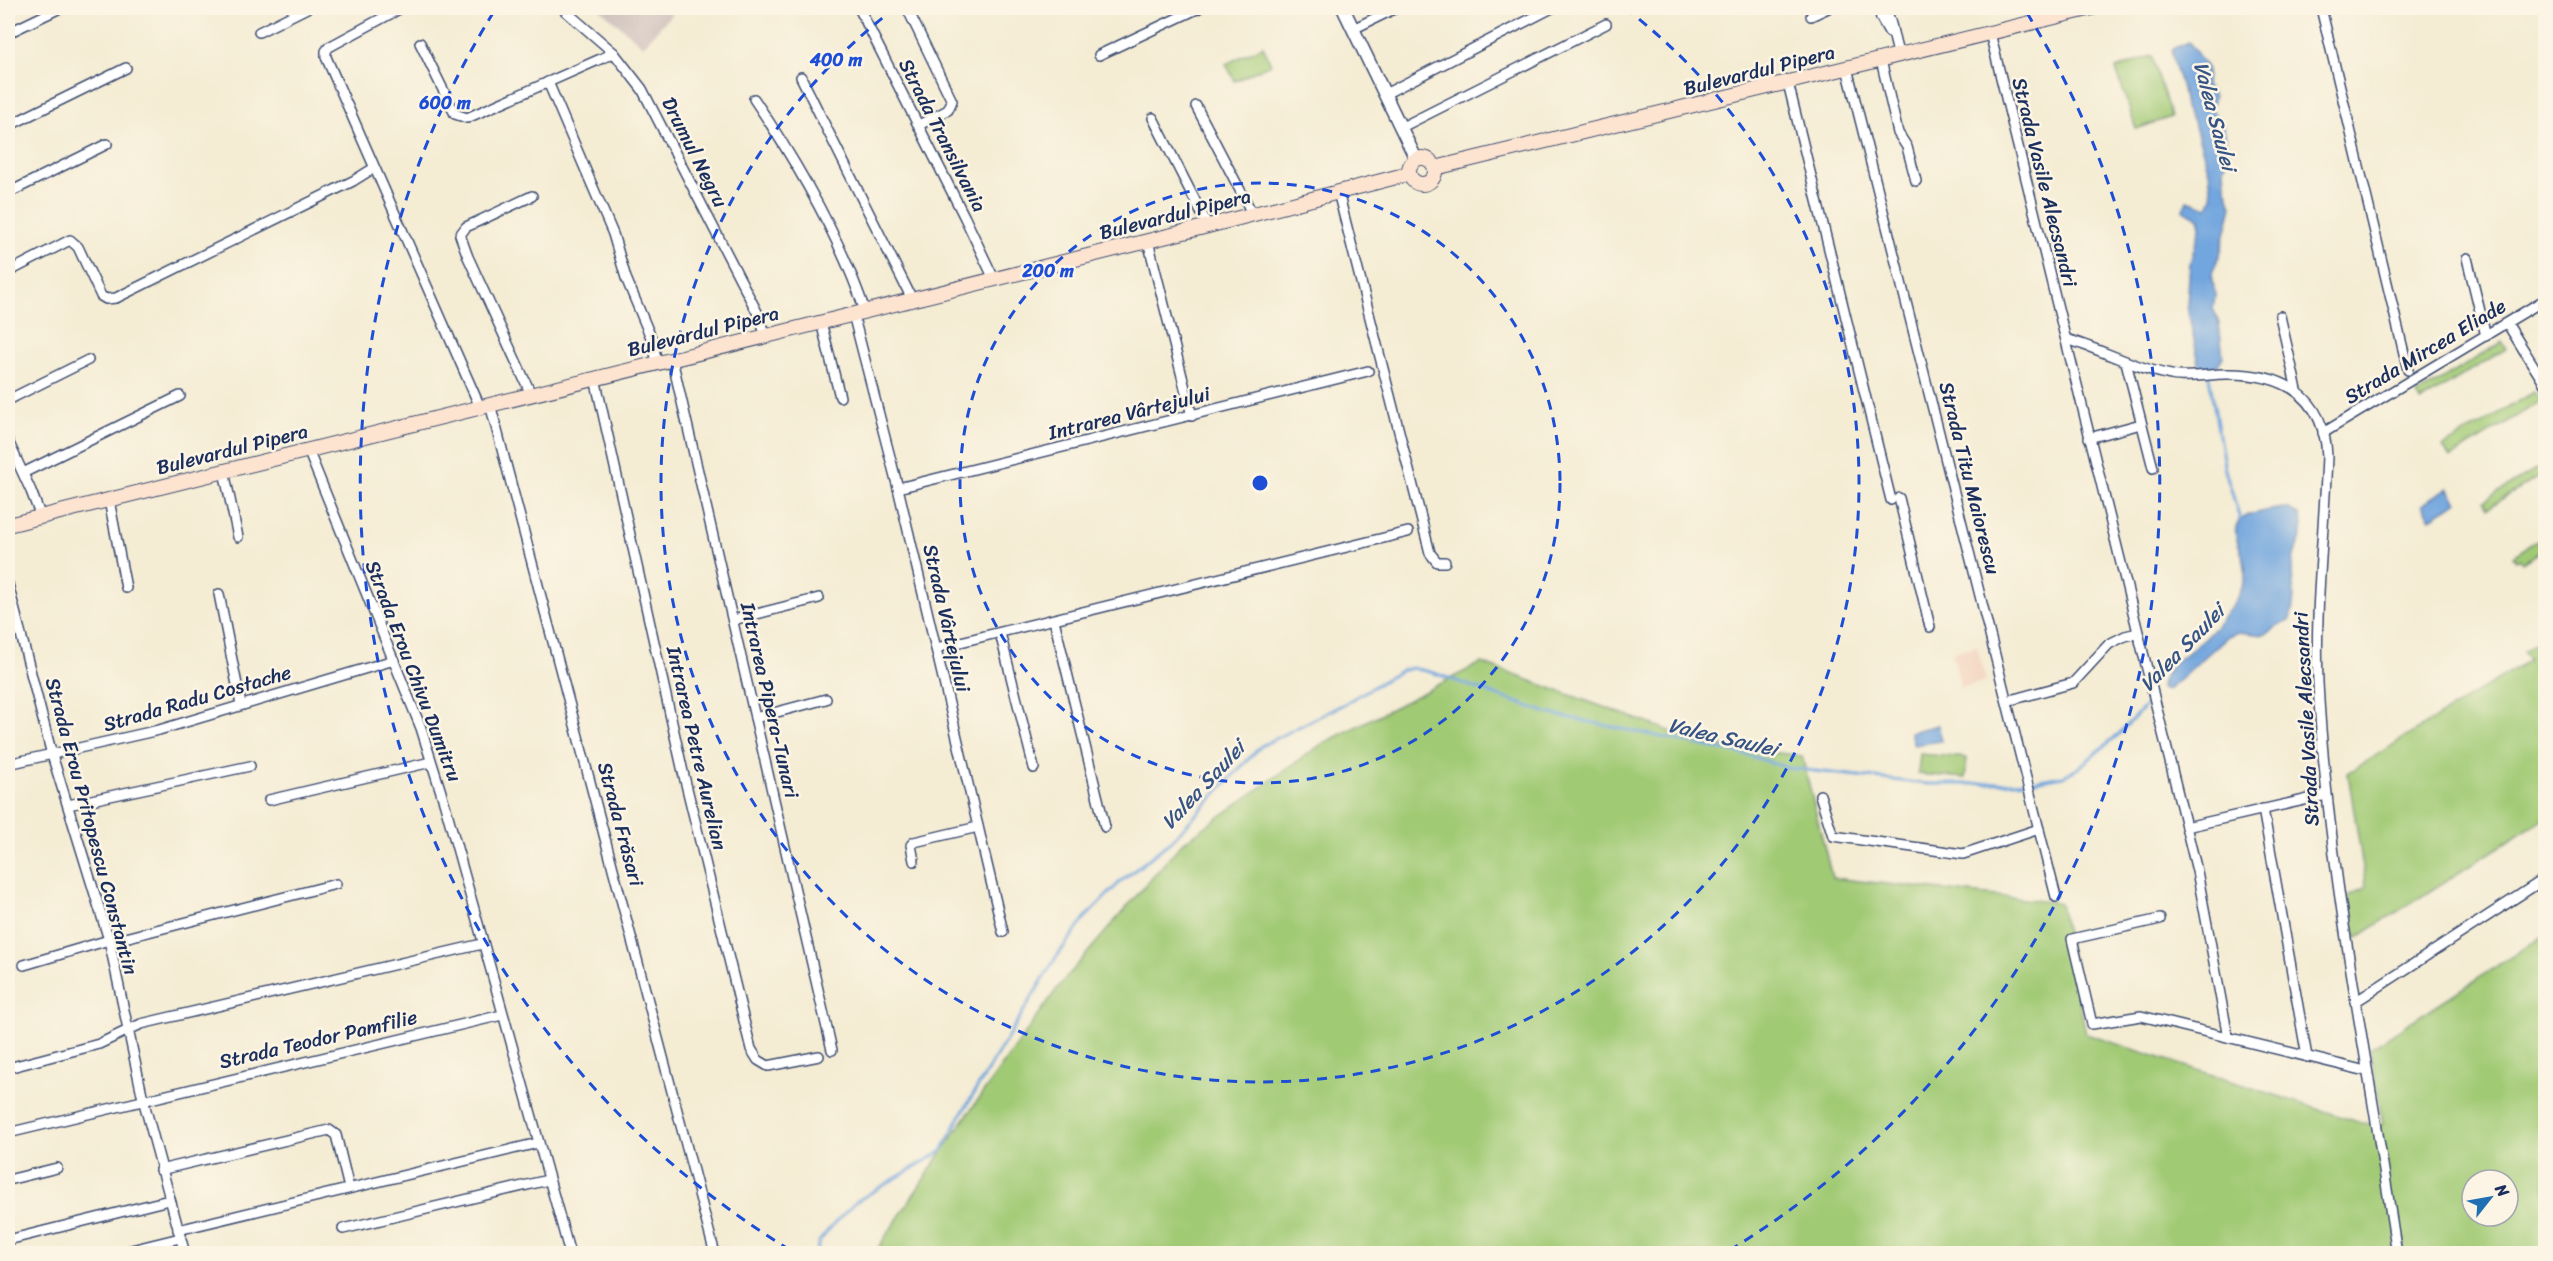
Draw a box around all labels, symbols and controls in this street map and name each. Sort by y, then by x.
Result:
street label: Bulevardul Pipera [1680,35,1839,106]
text: 400 m [809,44,862,76]
street label: Strada Transilvania [889,52,996,218]
water label: Valea Saulei [2182,57,2249,179]
street label: Strada Vasile Alecsandri [2002,74,2088,292]
text: 600 m [418,87,471,119]
street label: Drumul Negru [652,91,738,214]
street label: Bulevardul Pipera [1096,179,1255,250]
text: 200 m [1021,255,1074,287]
street label: Strada Mircea Eliade [2337,289,2513,414]
street label: Bulevardul Pipera [624,296,783,367]
street label: Intrarea Vârtejului [1044,376,1215,451]
street label: Strada Titu Maiorescu [1929,378,2010,579]
street label: Bulevardul Pipera [153,414,312,485]
centre of rings [1250,473,1270,493]
street label: Strada Vârtejului [912,541,981,696]
street label: Strada Erou Chivu Dumitru [355,555,472,788]
water label: Valea Saulei [2130,592,2237,701]
street label: Intrarea Pipera-Tunari [730,598,809,802]
street label: Strada Vasile Alecsandri [2283,609,2330,827]
street label: Intrarea Petre Aurelian [656,642,737,854]
street label: Strada Radu Costache [99,655,296,742]
street label: Strada Erou Pritopescu Constantin [35,674,148,979]
water label: Valea Saulei [1665,706,1786,769]
water label: Valea Saulei [1151,728,1258,839]
street label: Strada Frăsari [587,758,654,892]
street label: Strada Teodor Pamfilie [216,1000,421,1079]
north arrow [2460,1168,2520,1228]
text: N [2487,1177,2518,1204]

